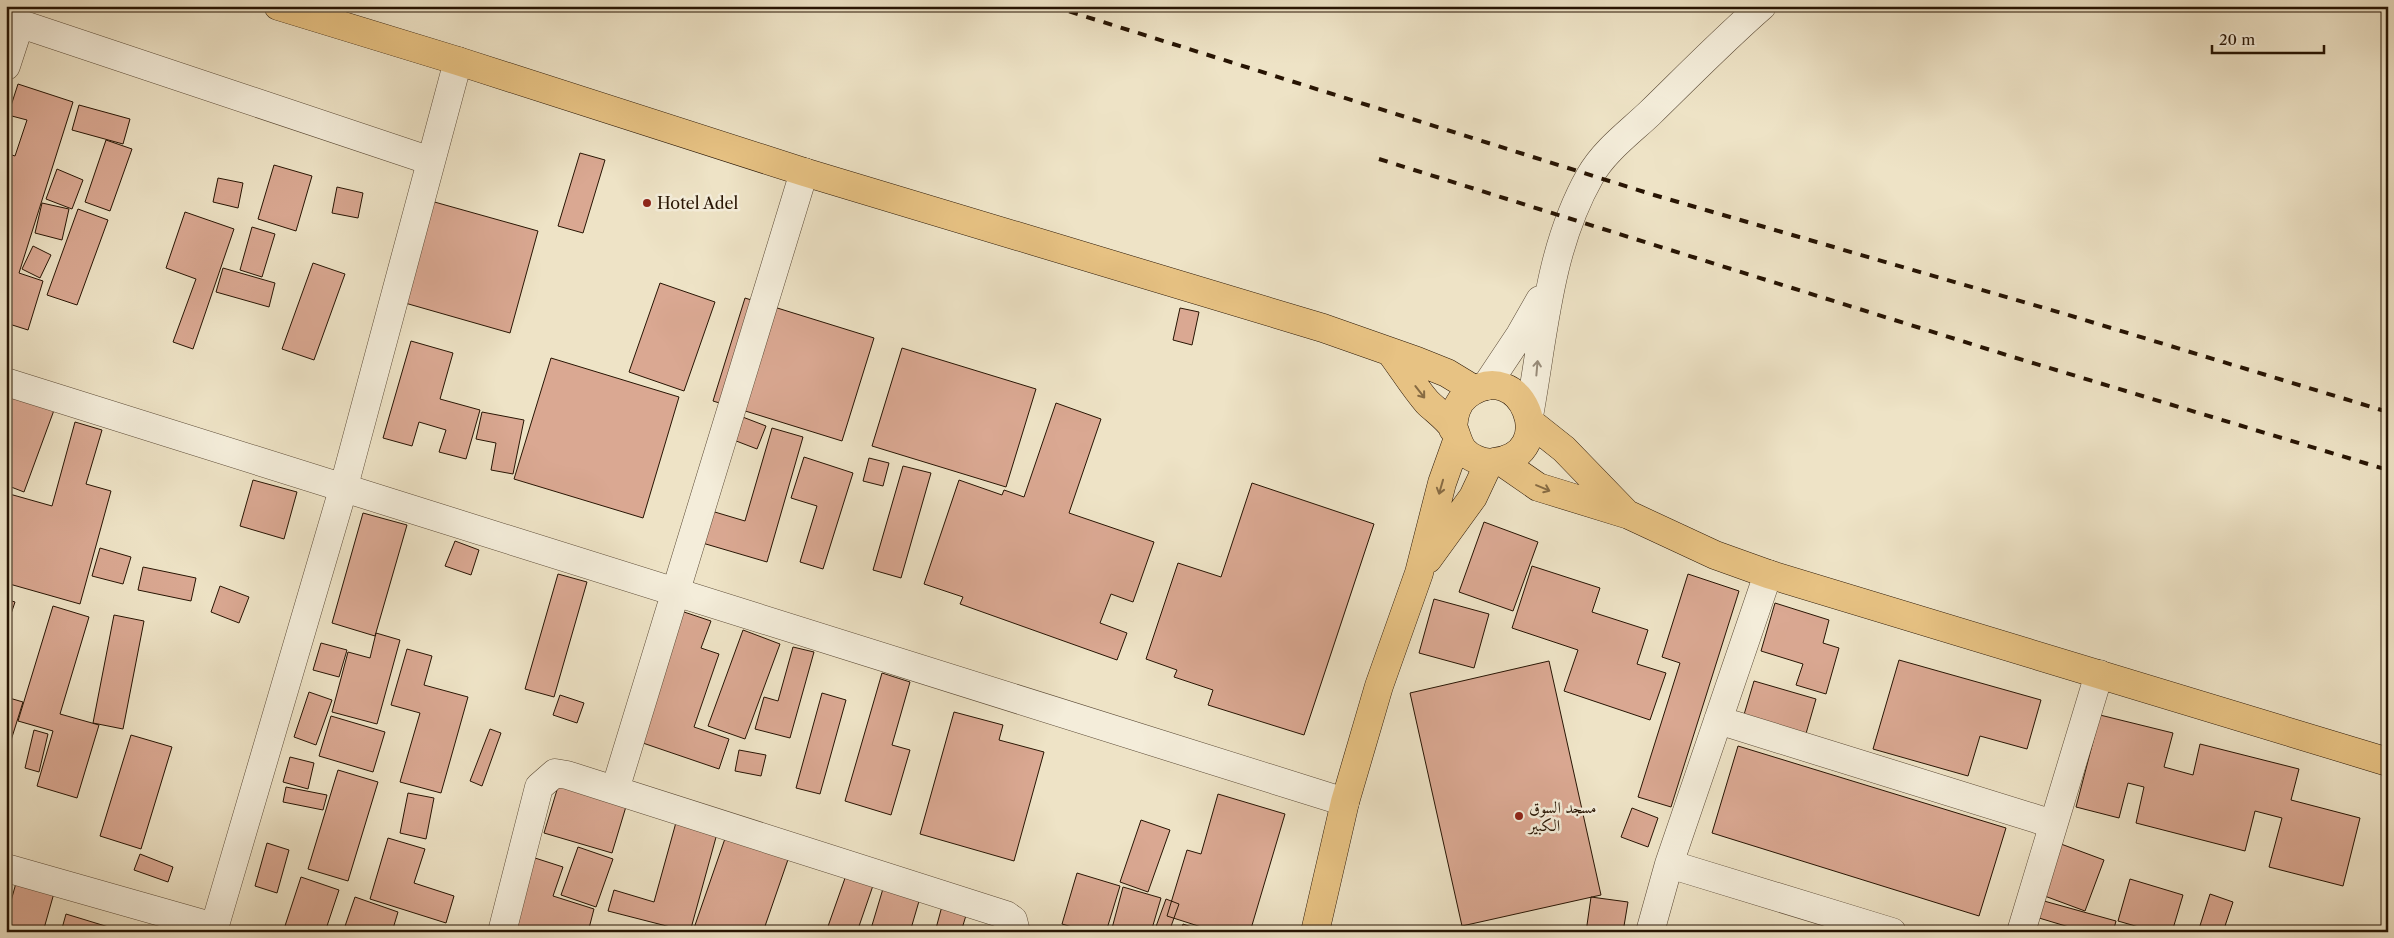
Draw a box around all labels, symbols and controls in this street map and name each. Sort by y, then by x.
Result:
scale bar [2212,22,2324,54]
text: 20 m [2219,30,2255,49]
place label: Hotel Adel [657,193,738,213]
marker: Hotel Adel [641,197,653,209]
one-way arrow [1532,361,1542,377]
one-way arrow [1414,385,1425,398]
one-way arrow [1436,479,1445,495]
one-way arrow [1535,484,1550,493]
place label: مسجد السوق الكبير [1527,797,1597,835]
marker: مسجد السوق الكبير [1513,810,1525,822]

